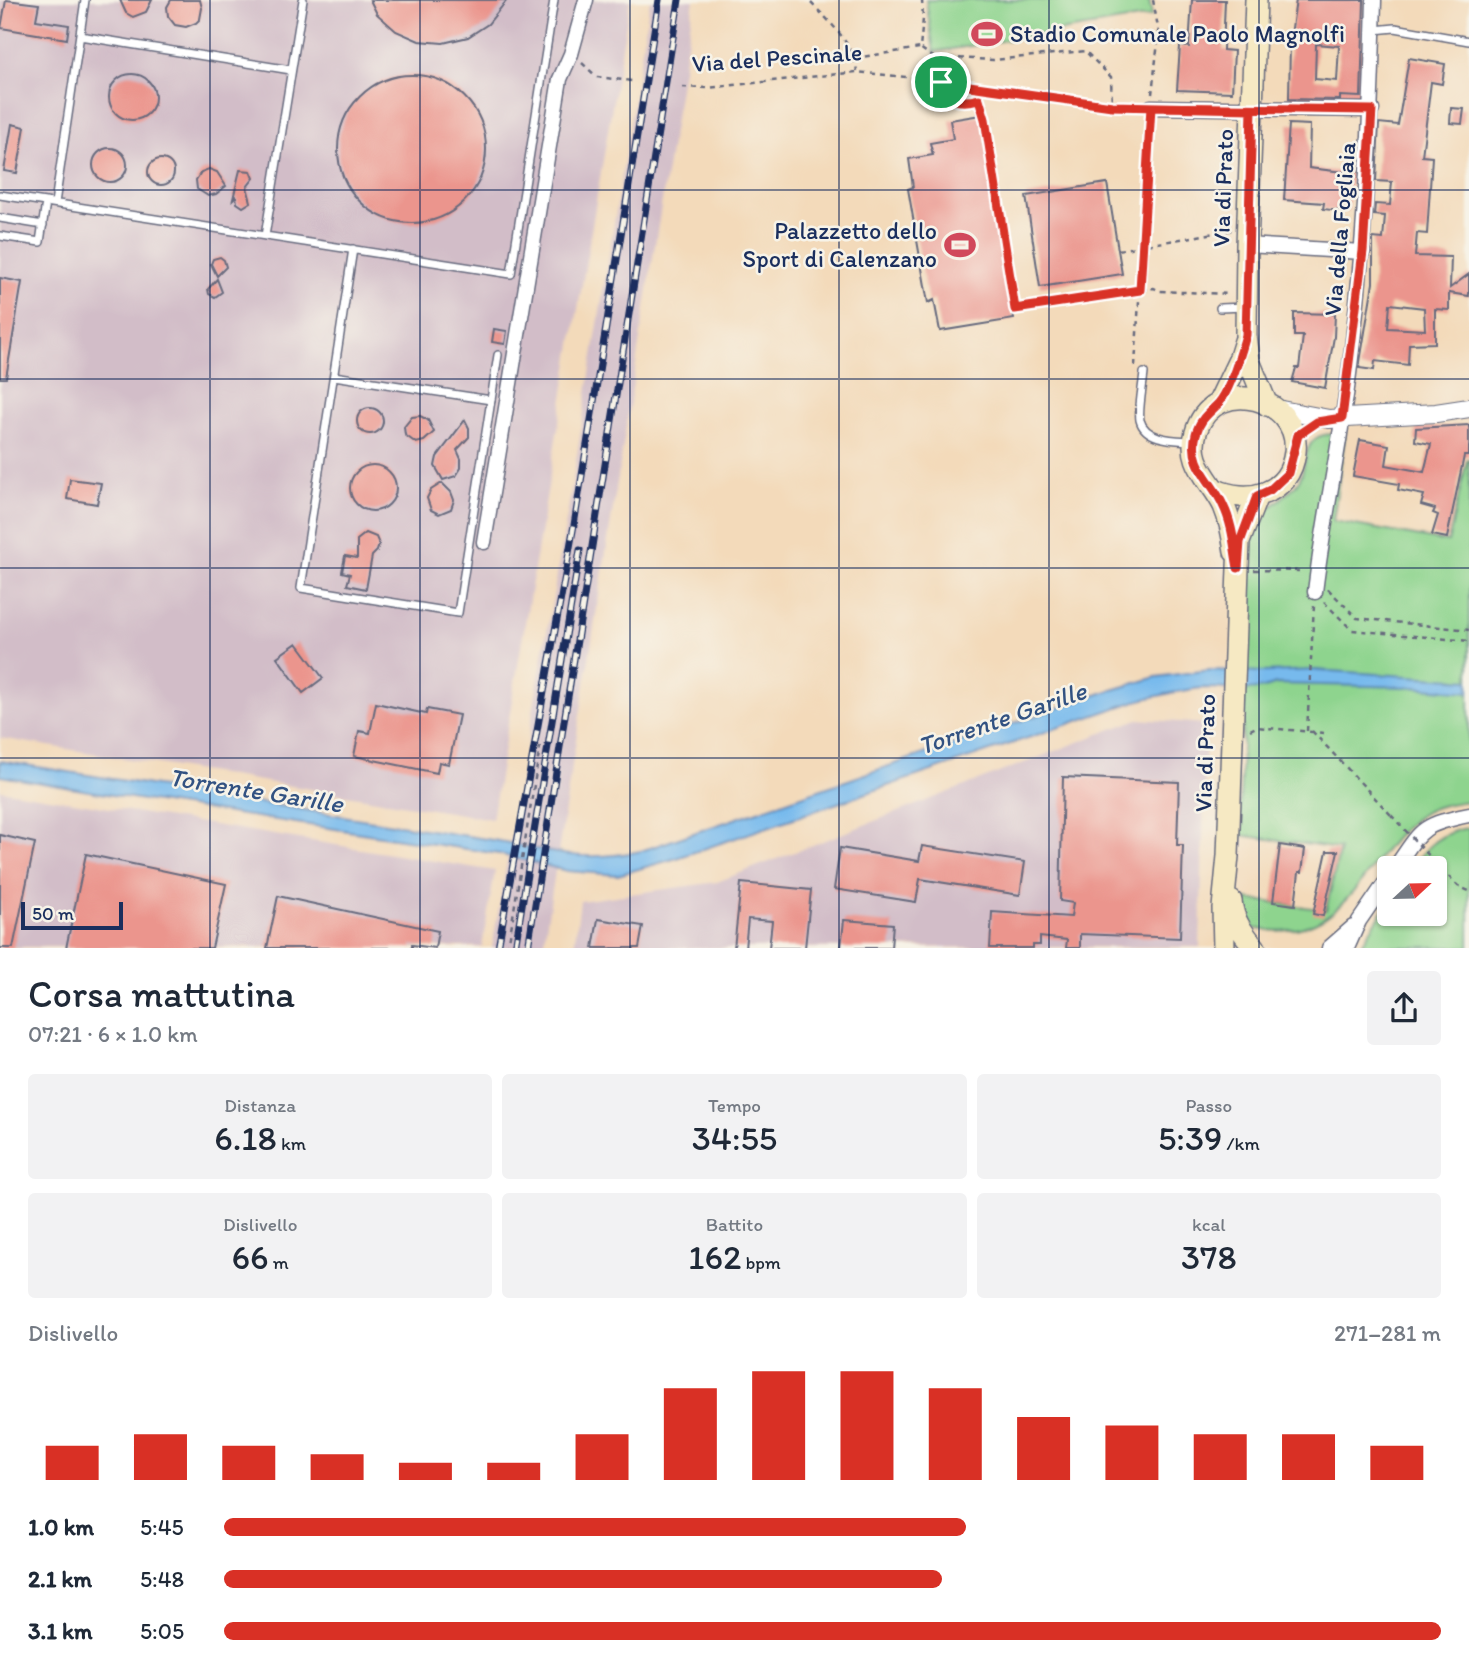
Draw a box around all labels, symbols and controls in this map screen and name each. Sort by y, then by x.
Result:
sports icon: Stadio Comunale Paolo Magnolfi [970,17,1004,51]
place label: Stadio Comunale Paolo Magnolfi [1010,19,1345,48]
street label: Via del Pescinale [691,37,863,78]
pin [911,52,971,112]
icon: arrive [922,63,960,101]
street label: Via di Prato [1206,128,1239,248]
street label: Via della Fogliaia [1317,140,1362,317]
place label: Palazzetto dello Sport di Calenzano [743,216,937,273]
sports icon: Palazzetto dello Sport di Calenzano [943,228,977,262]
water label: Torrente Garille [914,674,1092,762]
street label: Via di Prato [1188,693,1221,813]
water label: Torrente Garille [167,760,347,820]
north arrow [1377,856,1447,926]
map controls [1377,856,1447,926]
scale bar [21,898,122,930]
text: 50 m [32,902,74,925]
text: Corsa mattutina [28,971,295,1017]
button: share [1367,971,1441,1045]
text: 07:21 · 6 × 1.0 km [28,1020,198,1048]
text: Distanza [224,1094,296,1117]
text: Tempo [708,1094,761,1117]
text: Passo [1185,1094,1232,1117]
text: 6.18 [214,1117,277,1159]
text: 34:55 [692,1117,777,1159]
text: 5:39 [1158,1117,1222,1159]
text: km [277,1132,306,1155]
text: /km [1222,1132,1260,1155]
text: Dislivello [223,1213,297,1236]
text: Battito [706,1213,763,1236]
text: kcal [1192,1213,1226,1236]
text: 66 [232,1236,269,1278]
text: 162 [688,1236,741,1278]
text: 378 [1181,1236,1237,1278]
text: m [269,1251,289,1274]
text: bpm [741,1251,781,1274]
text: Dislivello [28,1319,118,1347]
text: 271–281 m [1334,1319,1441,1347]
text: 1.0 km [28,1513,94,1541]
text: 5:45 [140,1513,184,1541]
text: 2.1 km [28,1565,92,1593]
text: 5:48 [140,1565,184,1593]
text: 3.1 km [28,1617,92,1645]
text: 5:05 [140,1617,184,1645]

